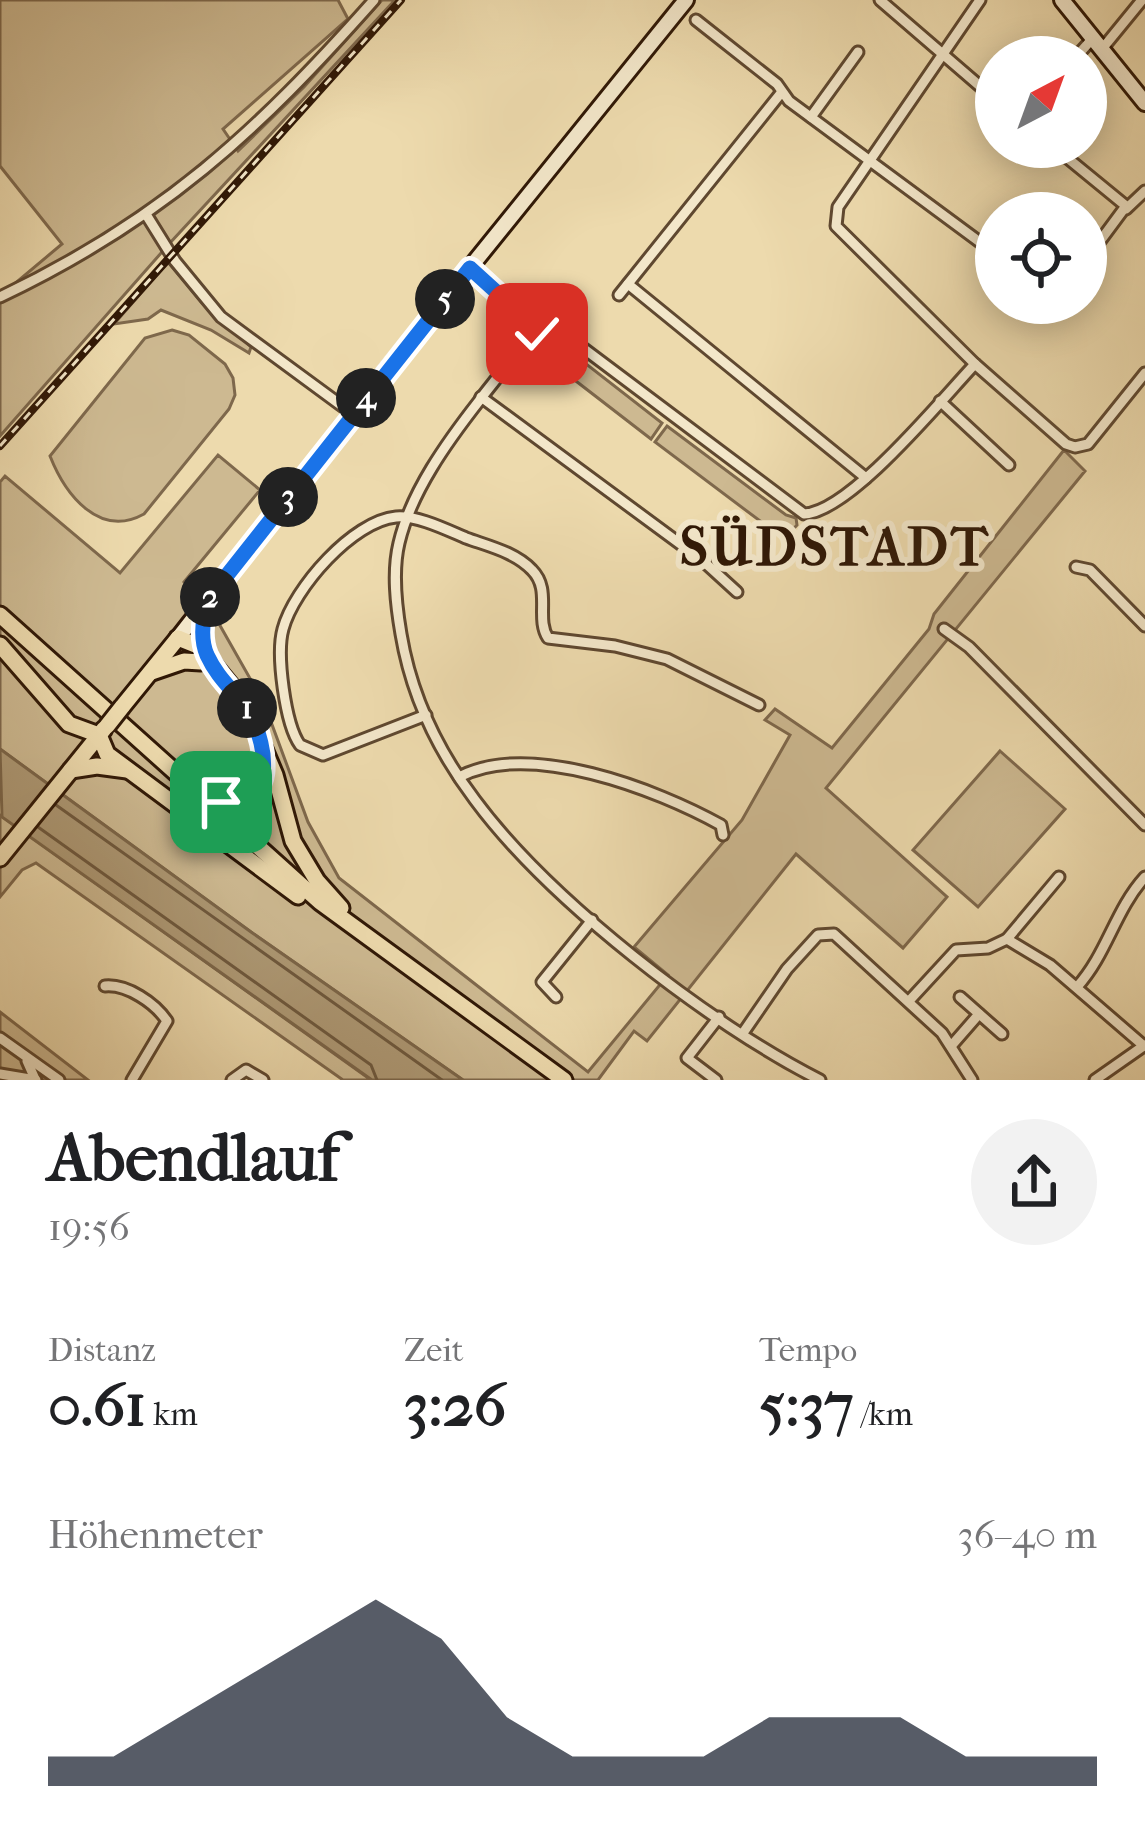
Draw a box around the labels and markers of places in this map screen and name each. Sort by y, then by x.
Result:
pin: 5 [415,269,475,329]
pin [486,283,588,385]
pin: 4 [336,368,396,428]
pin: 3 [258,467,318,527]
pin: 2 [180,567,240,627]
pin: 1 [217,678,277,738]
pin [170,751,272,853]

